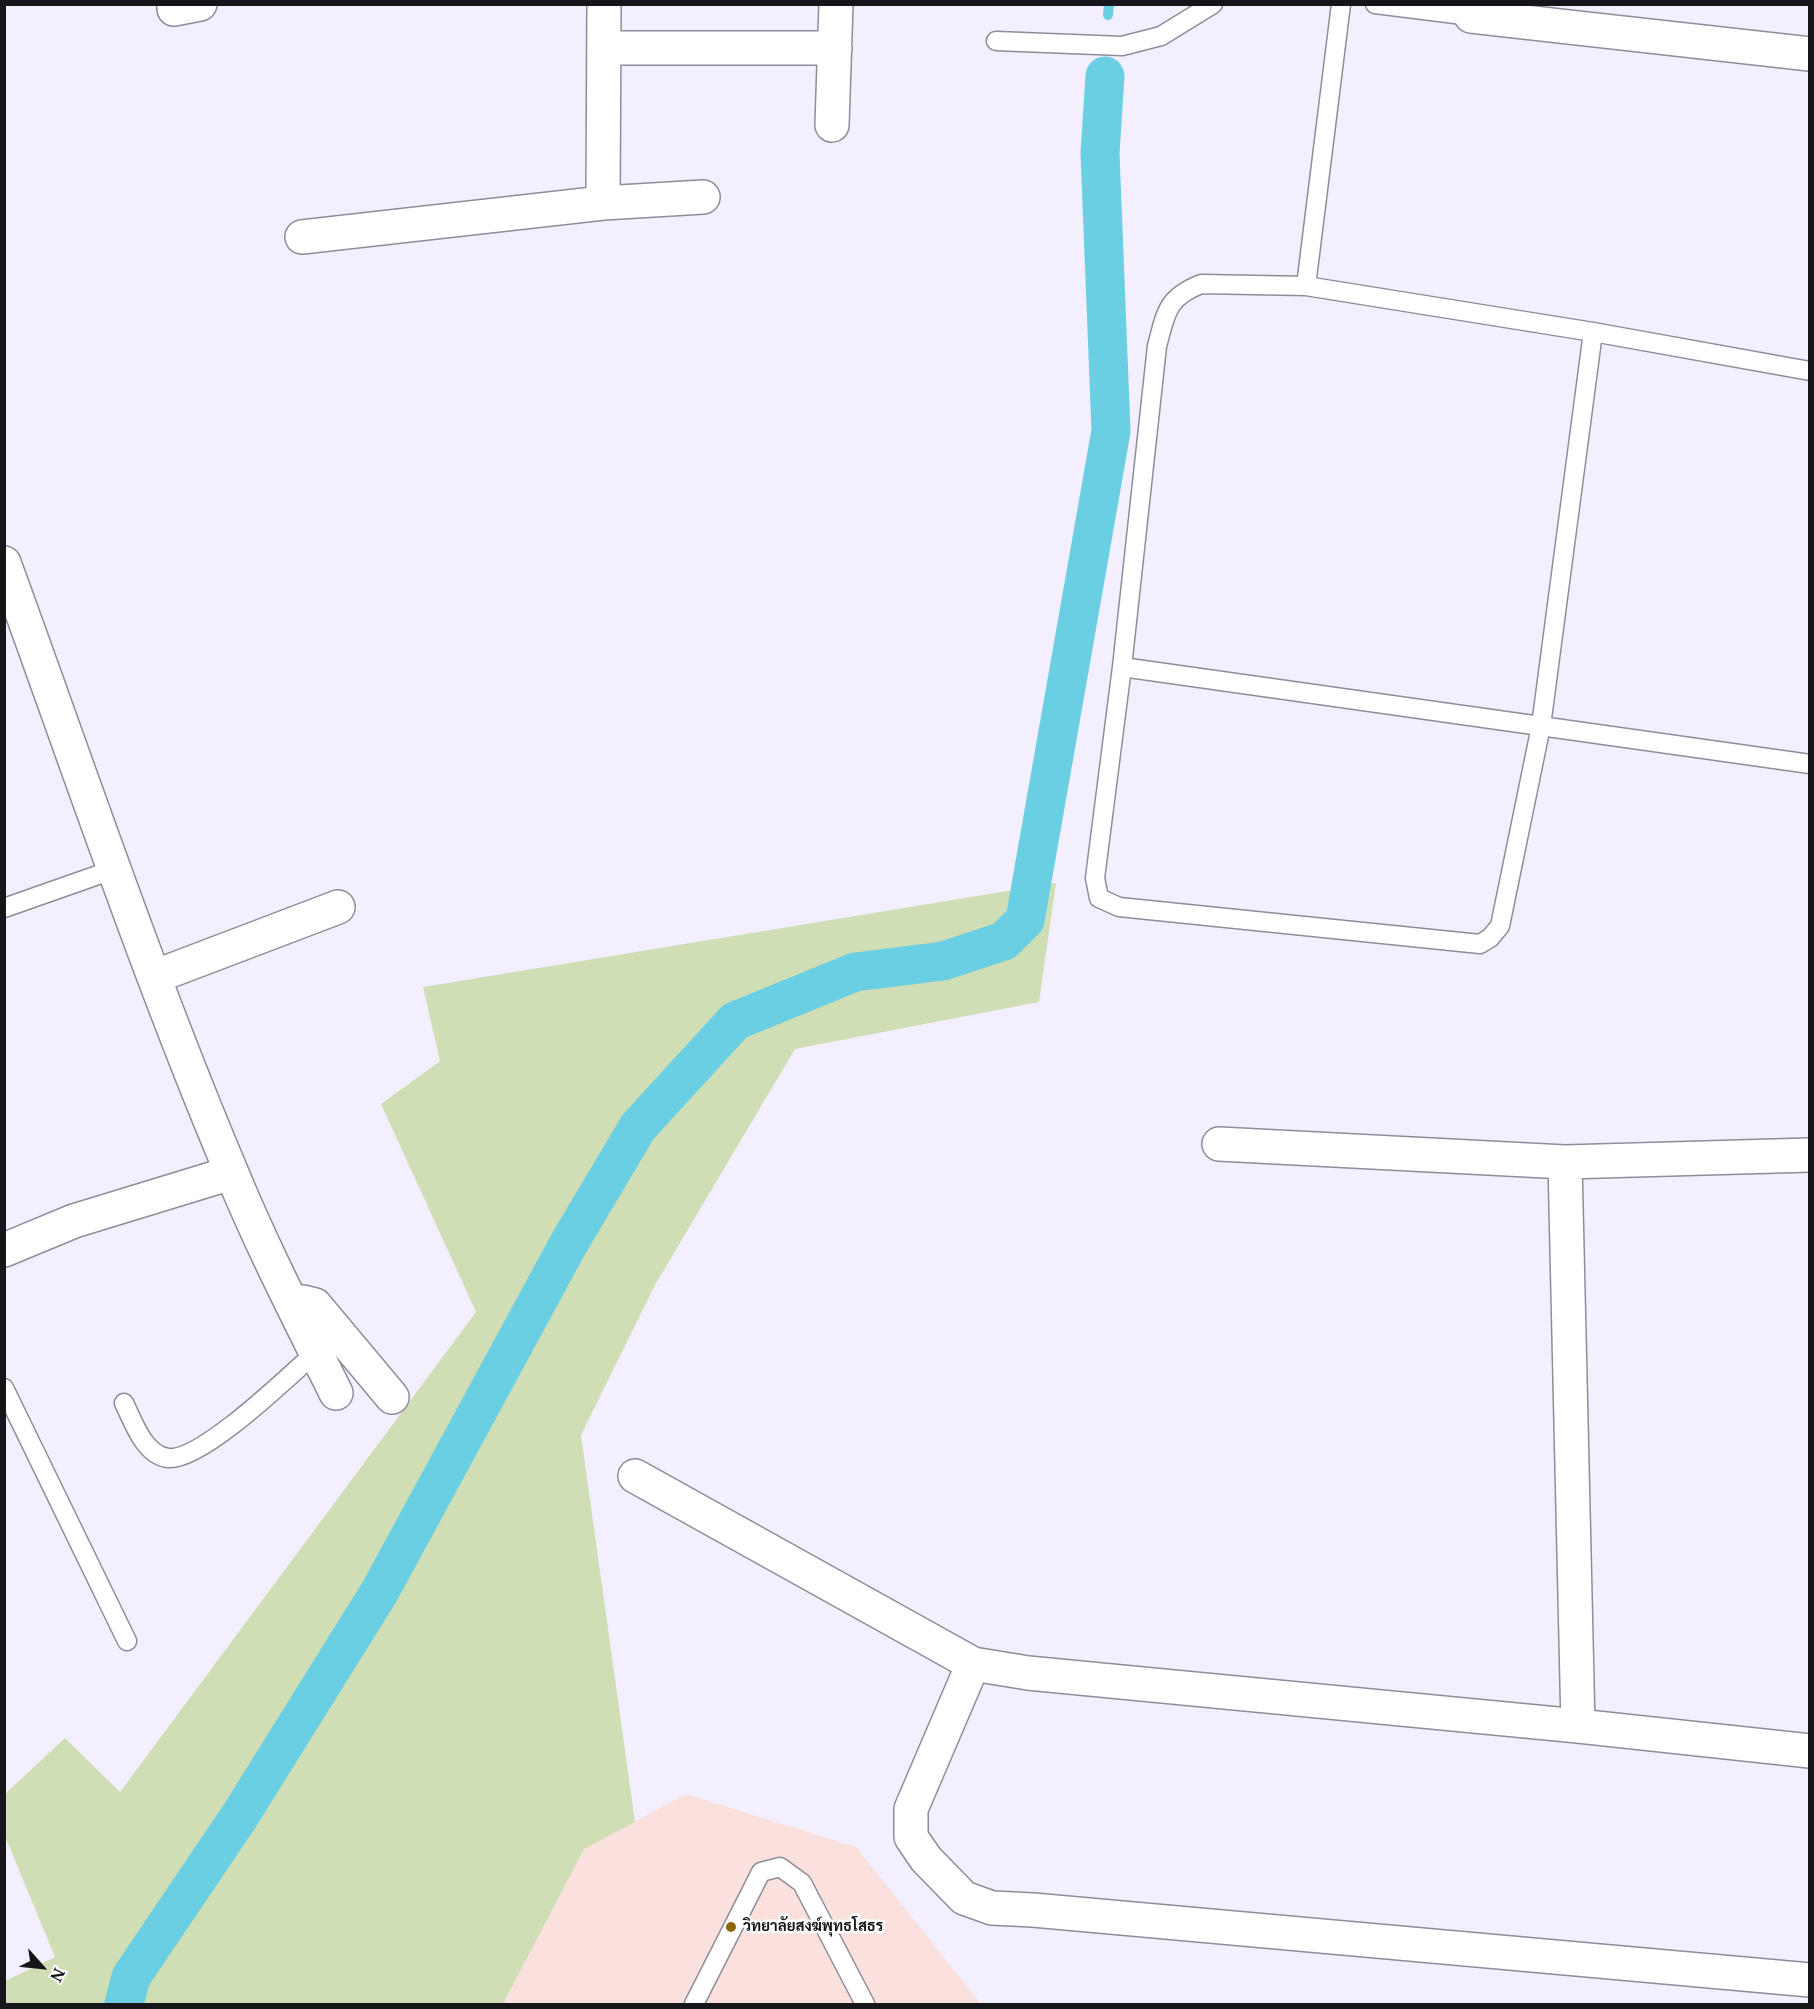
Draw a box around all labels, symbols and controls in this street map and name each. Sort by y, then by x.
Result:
place label: วิทยาลัยสงฆ์พุทธโสธร [743,1918,883,1936]
marker: วิทยาลัยสงฆ์พุทธโสธร [724,1920,738,1934]
north arrow [12,1937,72,1997]
text: N [45,1965,71,1986]

